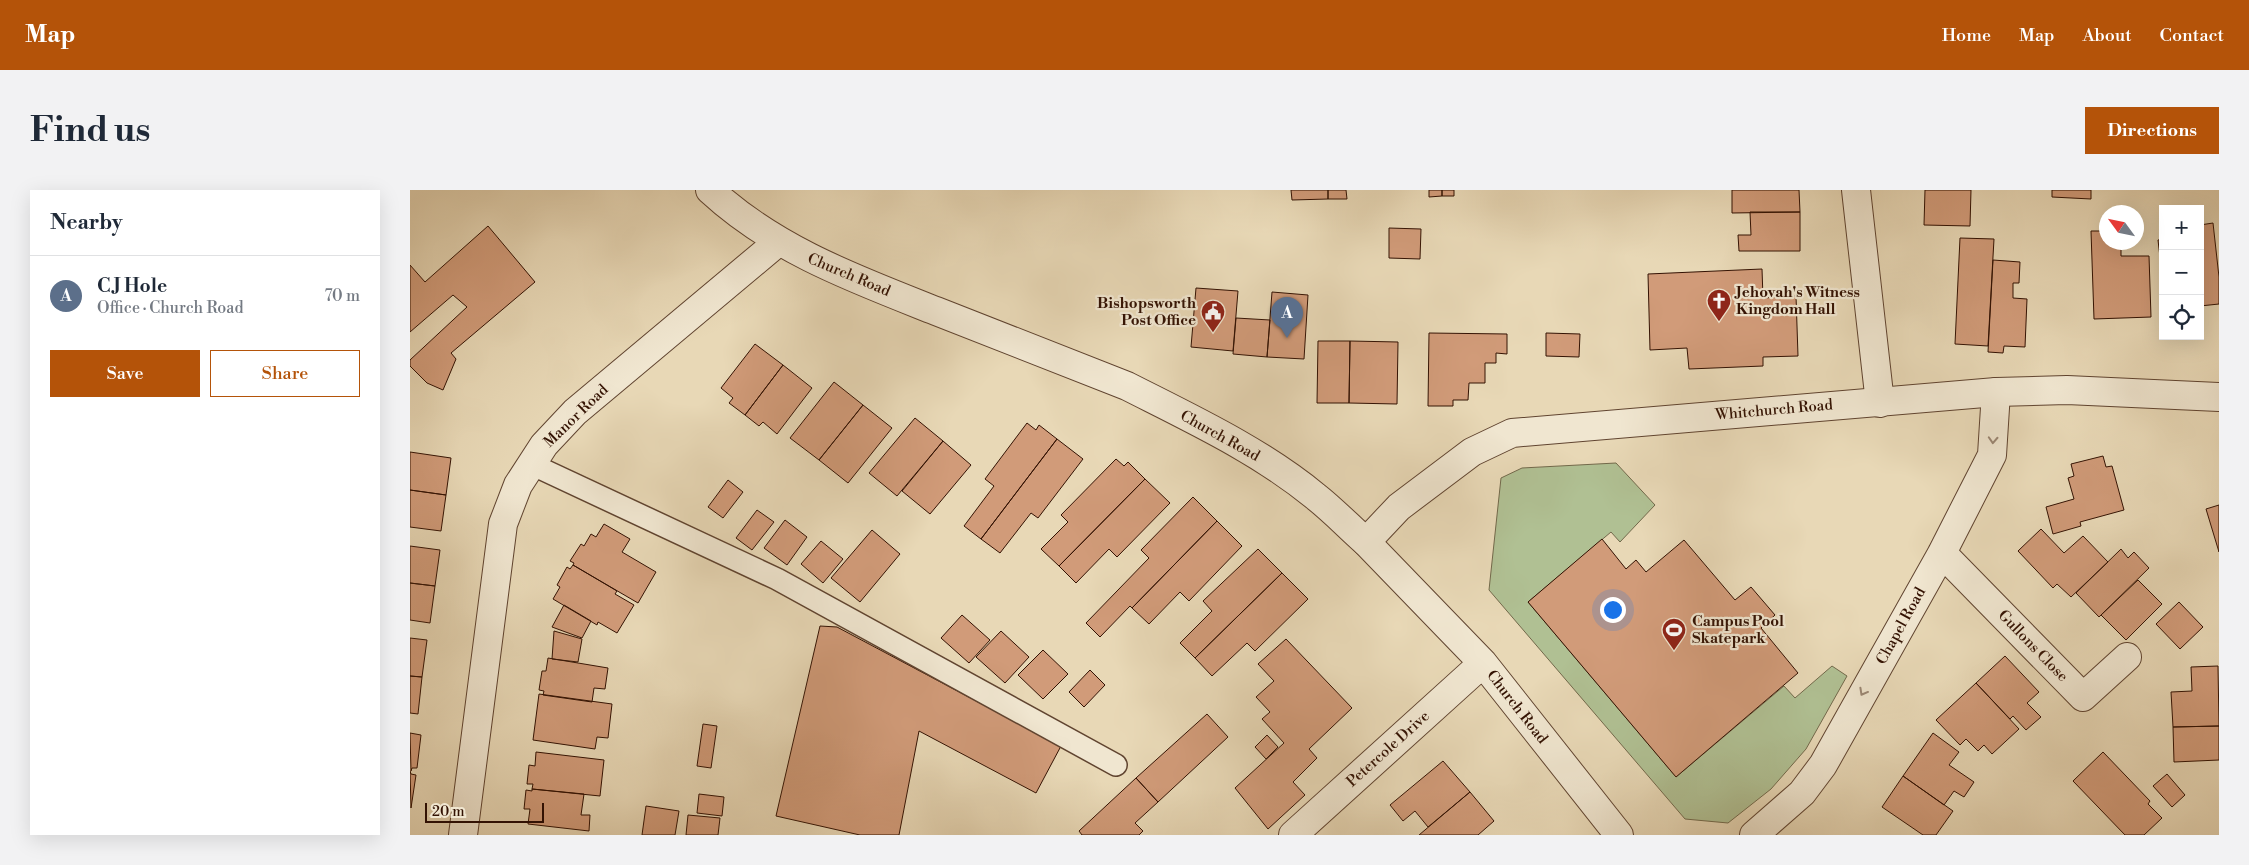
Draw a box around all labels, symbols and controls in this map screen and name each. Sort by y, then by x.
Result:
text: Map [25,20,75,50]
text: Home [1942,24,1991,47]
text: Map [2019,24,2055,47]
text: About [2083,24,2132,47]
text: Contact [2160,24,2224,47]
button: Directions [2085,107,2219,154]
text: Find us [30,109,150,152]
north arrow [2099,205,2144,250]
map controls [2159,205,2204,340]
button: + [2159,205,2204,250]
text: Nearby [50,210,123,236]
street label: Church Road [805,249,894,301]
button: − [2159,250,2204,295]
text: C J Hole [97,274,167,298]
place label: Jehovah's Witness Kingdom Hall [1734,283,1860,319]
text: A [60,286,72,306]
text: 70 m [324,286,360,306]
church icon: Jehovah's Witness Kingdom Hall [1706,288,1732,322]
place label: Bishopsworth Post Office [1097,294,1197,330]
button: locate [2159,295,2204,340]
pin: A [1271,297,1303,338]
text: Office · Church Road [97,298,244,318]
public building icon: Bishopsworth Post Office [1200,299,1226,333]
button: Save [50,350,200,397]
button: Share [210,350,360,397]
street label: Manor Road [540,380,613,452]
street label: Whitchurch Road [1713,395,1834,425]
street label: Church Road [1177,406,1264,466]
one-way arrow [1988,437,1999,445]
street label: Chapel Road [1872,584,1930,668]
your location [1600,597,1626,623]
street label: Gullons Close [1994,606,2072,686]
place label: Campus Pool Skatepark [1692,612,1784,648]
sports icon: Campus Pool Skatepark [1661,617,1687,651]
street label: Church Road [1482,666,1552,748]
one-way arrow [1860,687,1870,696]
street label: Petercole Drive [1343,707,1433,791]
scale bar [425,800,544,823]
text: 20 m [432,803,464,821]

